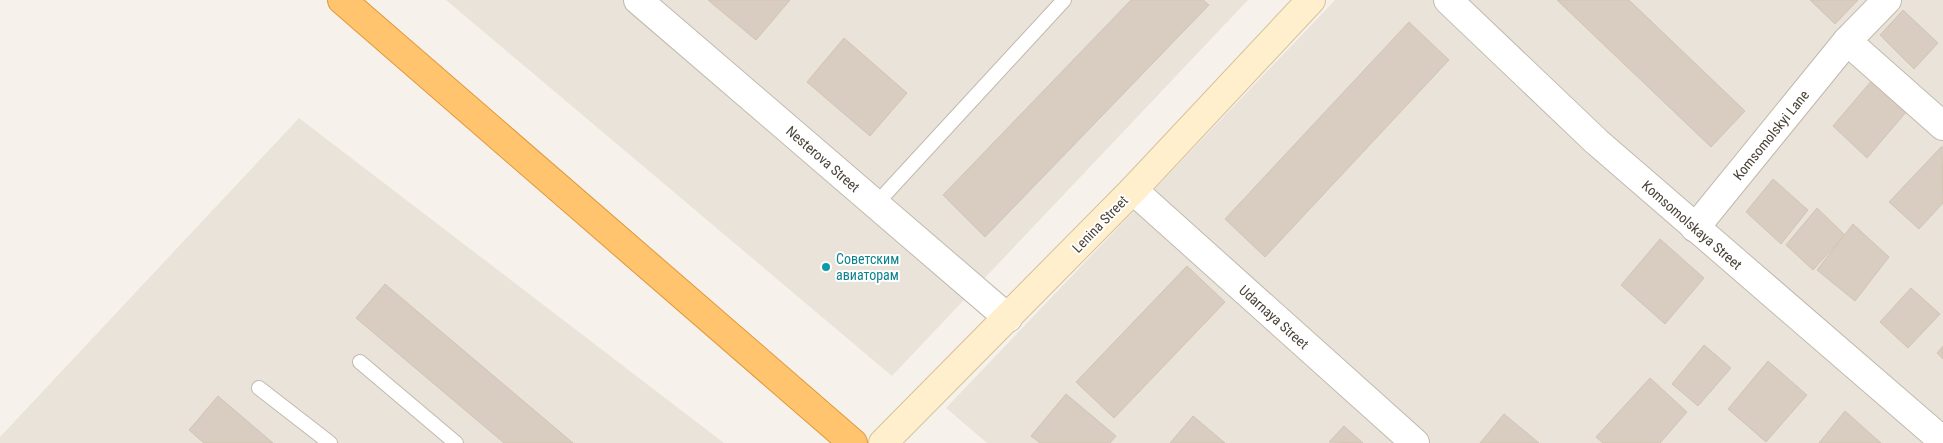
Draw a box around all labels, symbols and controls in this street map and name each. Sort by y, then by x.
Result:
street label: Komsomolskyi Lane [1730,87,1812,183]
street label: Nesterova Street [783,123,863,195]
street label: Komsomolskaya Street [1639,177,1745,273]
street label: Lenina Street [1069,192,1131,256]
place label: Советским авиаторам [836,251,899,283]
marker: Советским авиаторам [820,261,832,273]
street label: Udarnaya Street [1236,282,1312,352]

